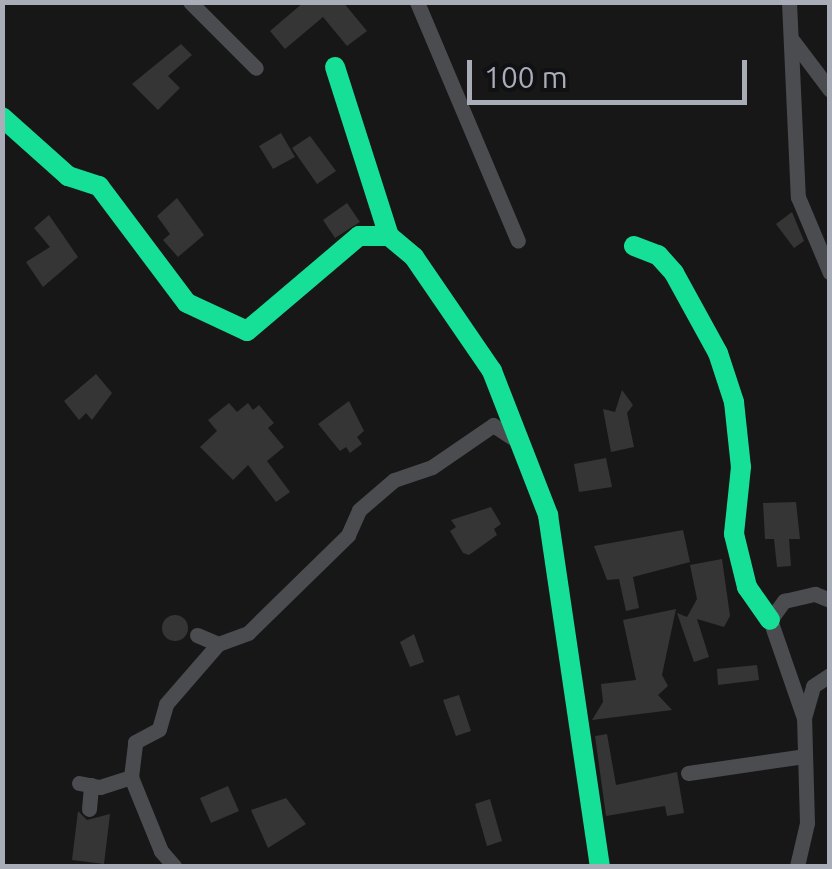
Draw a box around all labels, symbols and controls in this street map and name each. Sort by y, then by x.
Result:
scale bar [472,40,752,102]
text: 100 m [484,60,568,94]

